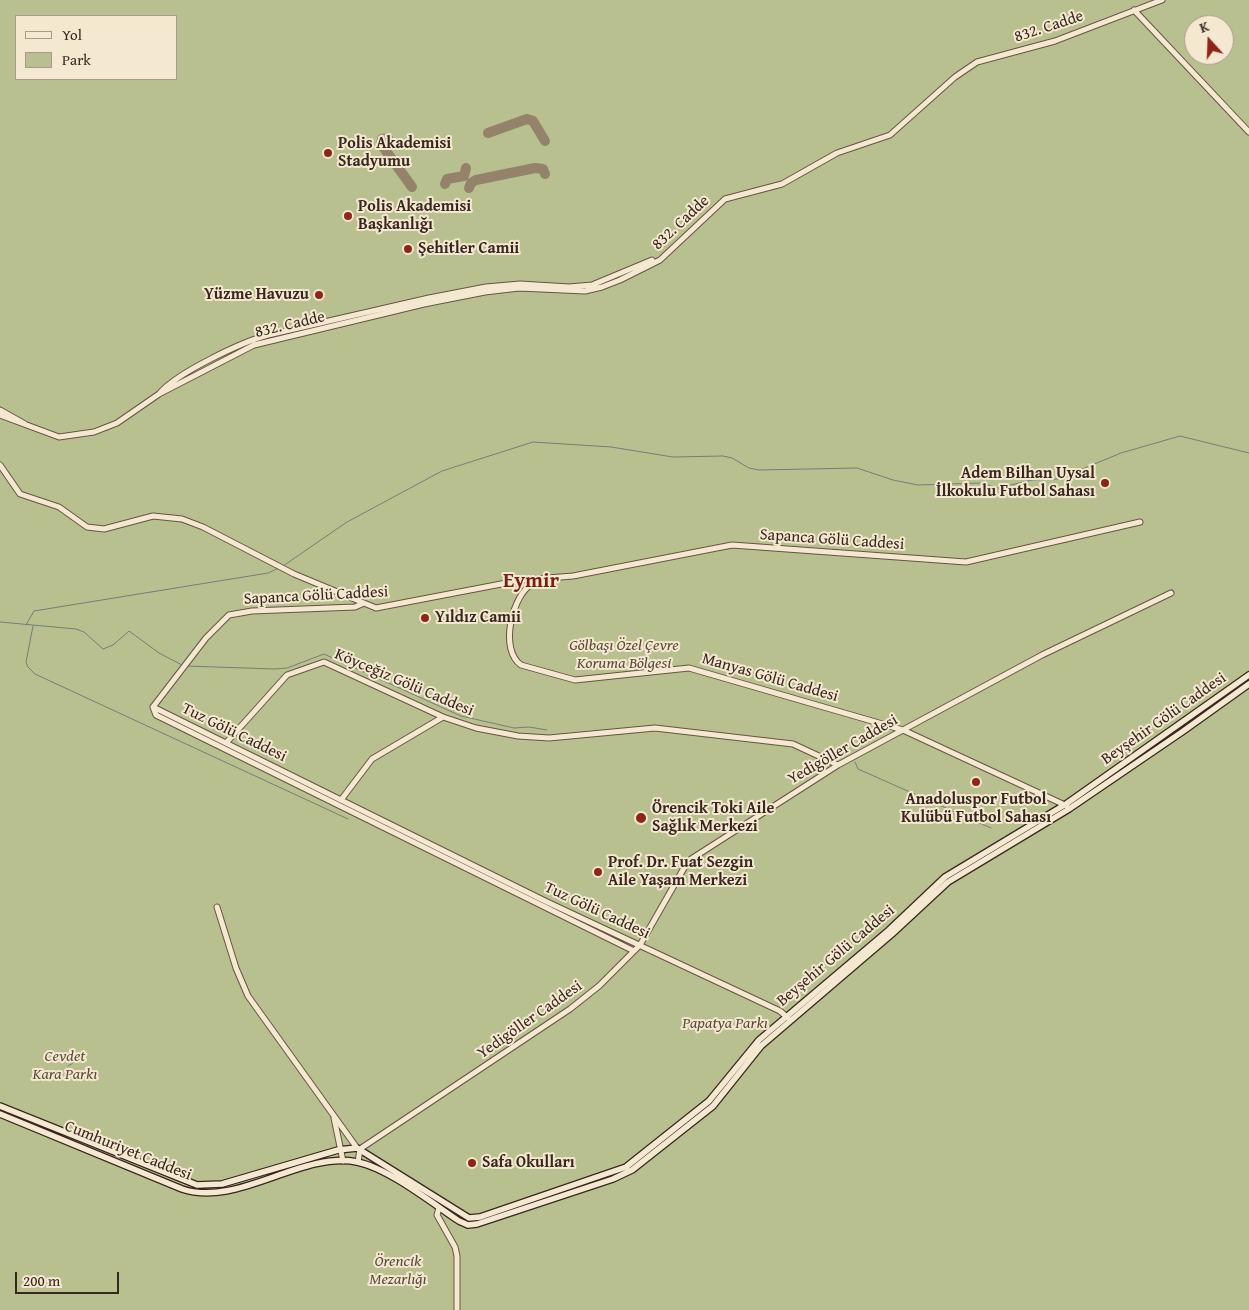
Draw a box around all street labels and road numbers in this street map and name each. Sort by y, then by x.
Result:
street label: 832. Cadde [1012,7,1086,47]
street label: 832. Cadde [648,192,714,254]
street label: 832. Cadde [253,308,327,342]
street label: Sapanca Gölü Caddesi [759,525,905,555]
street label: Sapanca Gölü Caddesi [243,583,389,609]
street label: Köyceğiz Gölü Caddesi [332,645,476,721]
street label: Manyas Gölü Caddesi [700,649,840,707]
street label: Beyşehir Gölü Caddesi [1098,669,1230,769]
street label: Tuz Gölü Caddesi [179,699,289,767]
street label: Yedigöller Caddesi [785,711,901,789]
street label: Tuz Gölü Caddesi [541,878,653,944]
street label: Beyşehir Gölü Caddesi [773,901,899,1011]
street label: Yedigöller Caddesi [474,977,586,1063]
street label: Cumhuriyet Caddesi [62,1117,194,1185]

